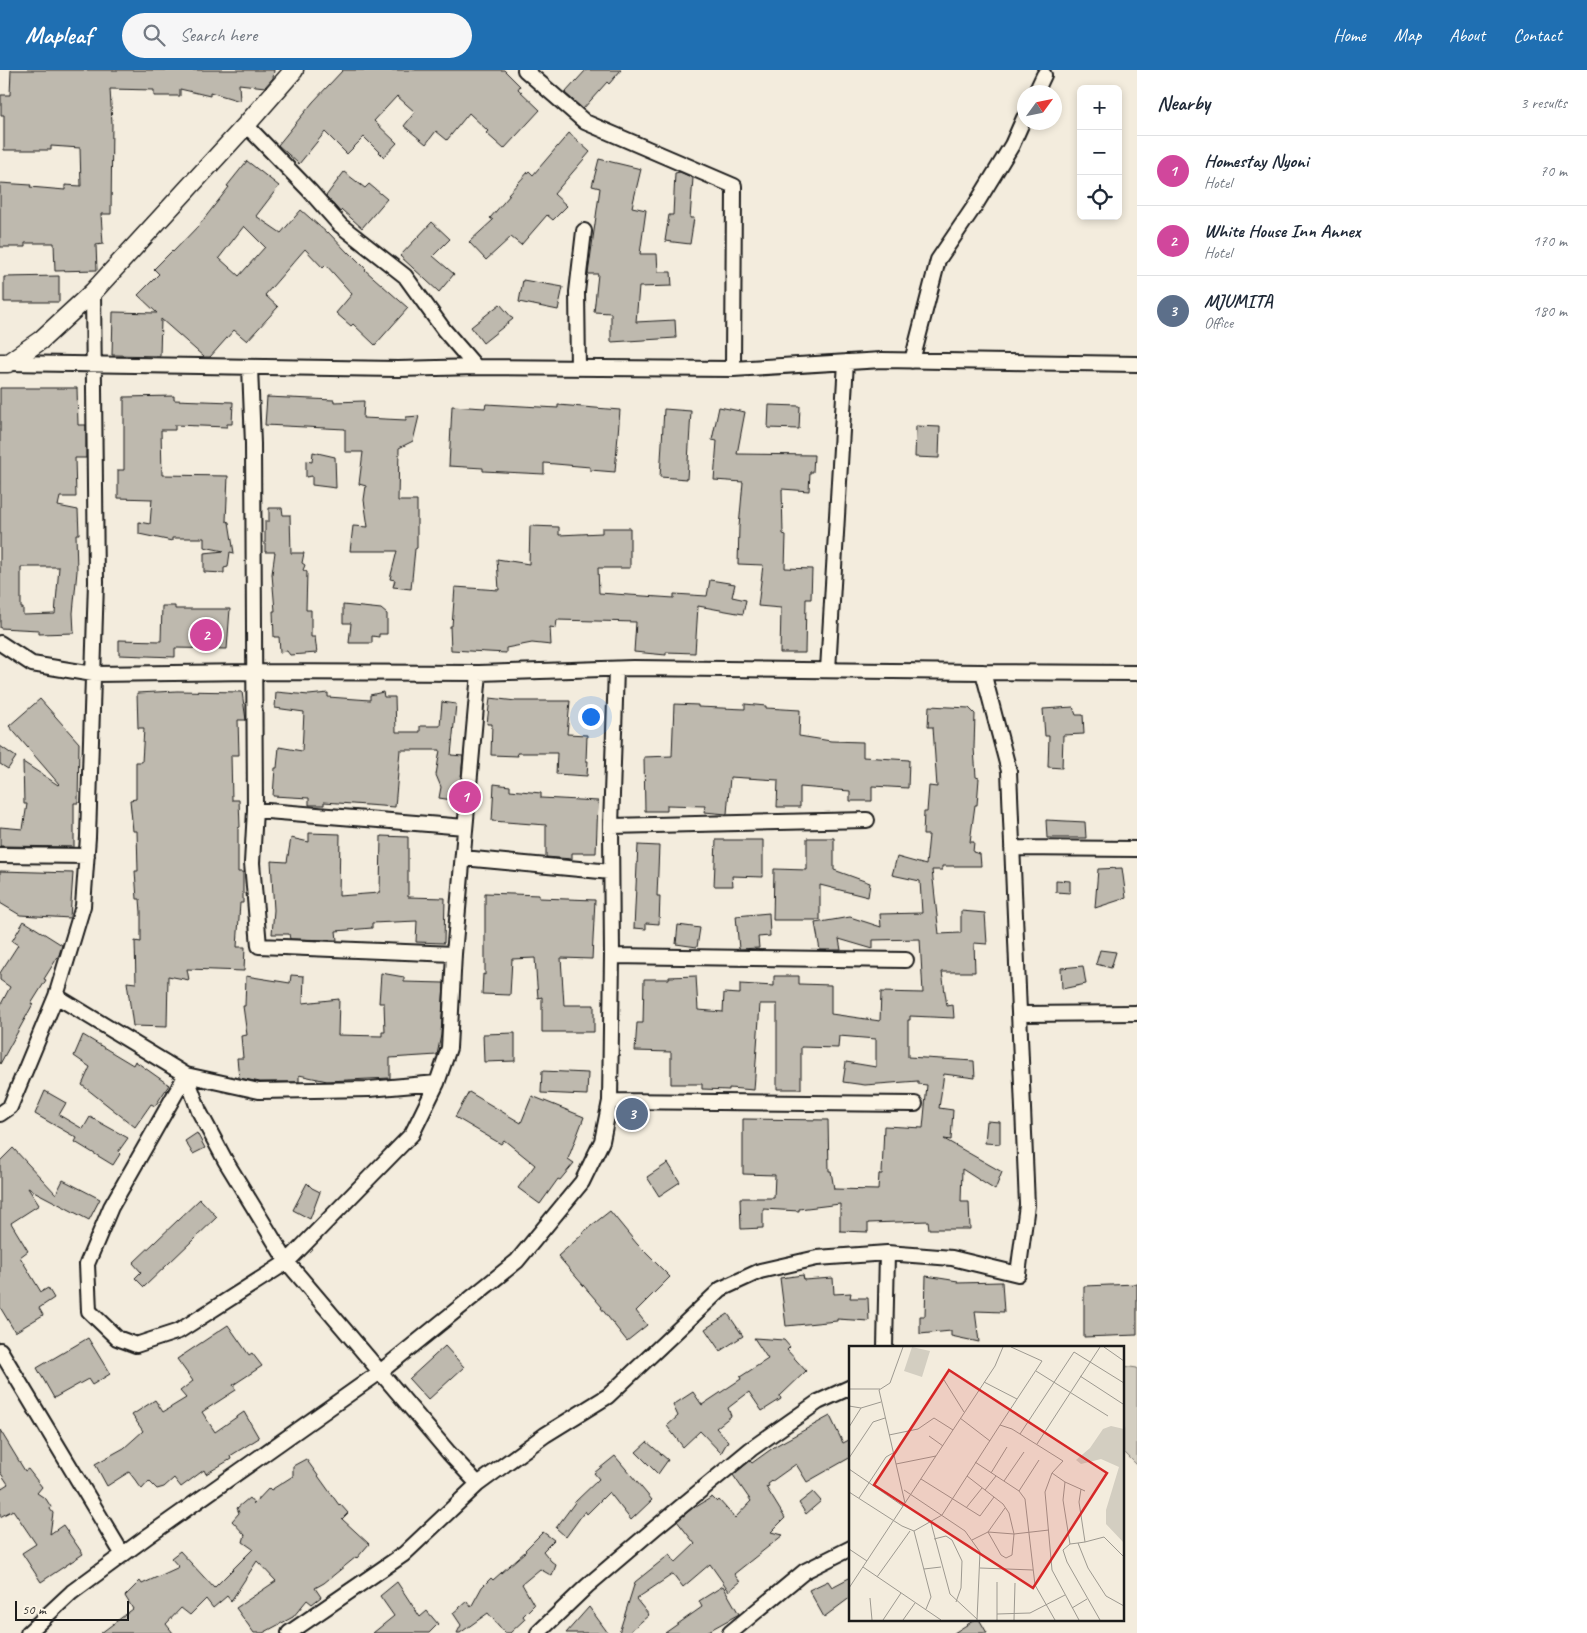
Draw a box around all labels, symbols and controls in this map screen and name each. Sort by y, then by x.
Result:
search box [122,13,472,58]
text: Mapleaf [25,20,92,50]
icon: search [140,21,168,49]
text: Search here [180,23,257,47]
text: Home [1333,24,1366,46]
text: Map [1394,24,1421,46]
text: About [1449,24,1485,46]
text: Contact [1513,24,1562,46]
north arrow [1017,85,1062,130]
map controls [1077,85,1122,220]
button: + [1077,85,1122,130]
text: Nearby [1157,90,1210,116]
text: 3 results [1520,93,1567,113]
button: − [1077,130,1122,175]
text: Homestay Nyoni [1204,149,1308,173]
text: 1 [1169,161,1177,181]
text: 70 m [1540,161,1567,181]
text: Hotel [1204,173,1232,193]
button: locate [1077,175,1122,220]
text: White House Inn Annex [1204,219,1360,243]
text: 2 [1169,231,1177,251]
text: 170 m [1533,231,1567,251]
text: Hotel [1204,243,1232,263]
text: MJUMITA [1204,289,1273,313]
text: 3 [1169,301,1177,321]
text: 180 m [1533,301,1567,321]
text: Office [1204,313,1233,333]
pin: 2 [190,616,222,654]
your location [578,704,604,730]
pin: 1 [449,778,481,816]
pin: 3 [616,1095,648,1133]
inset map [849,1346,1124,1620]
scale bar [15,1598,129,1621]
text: 50 m [22,1601,46,1618]

